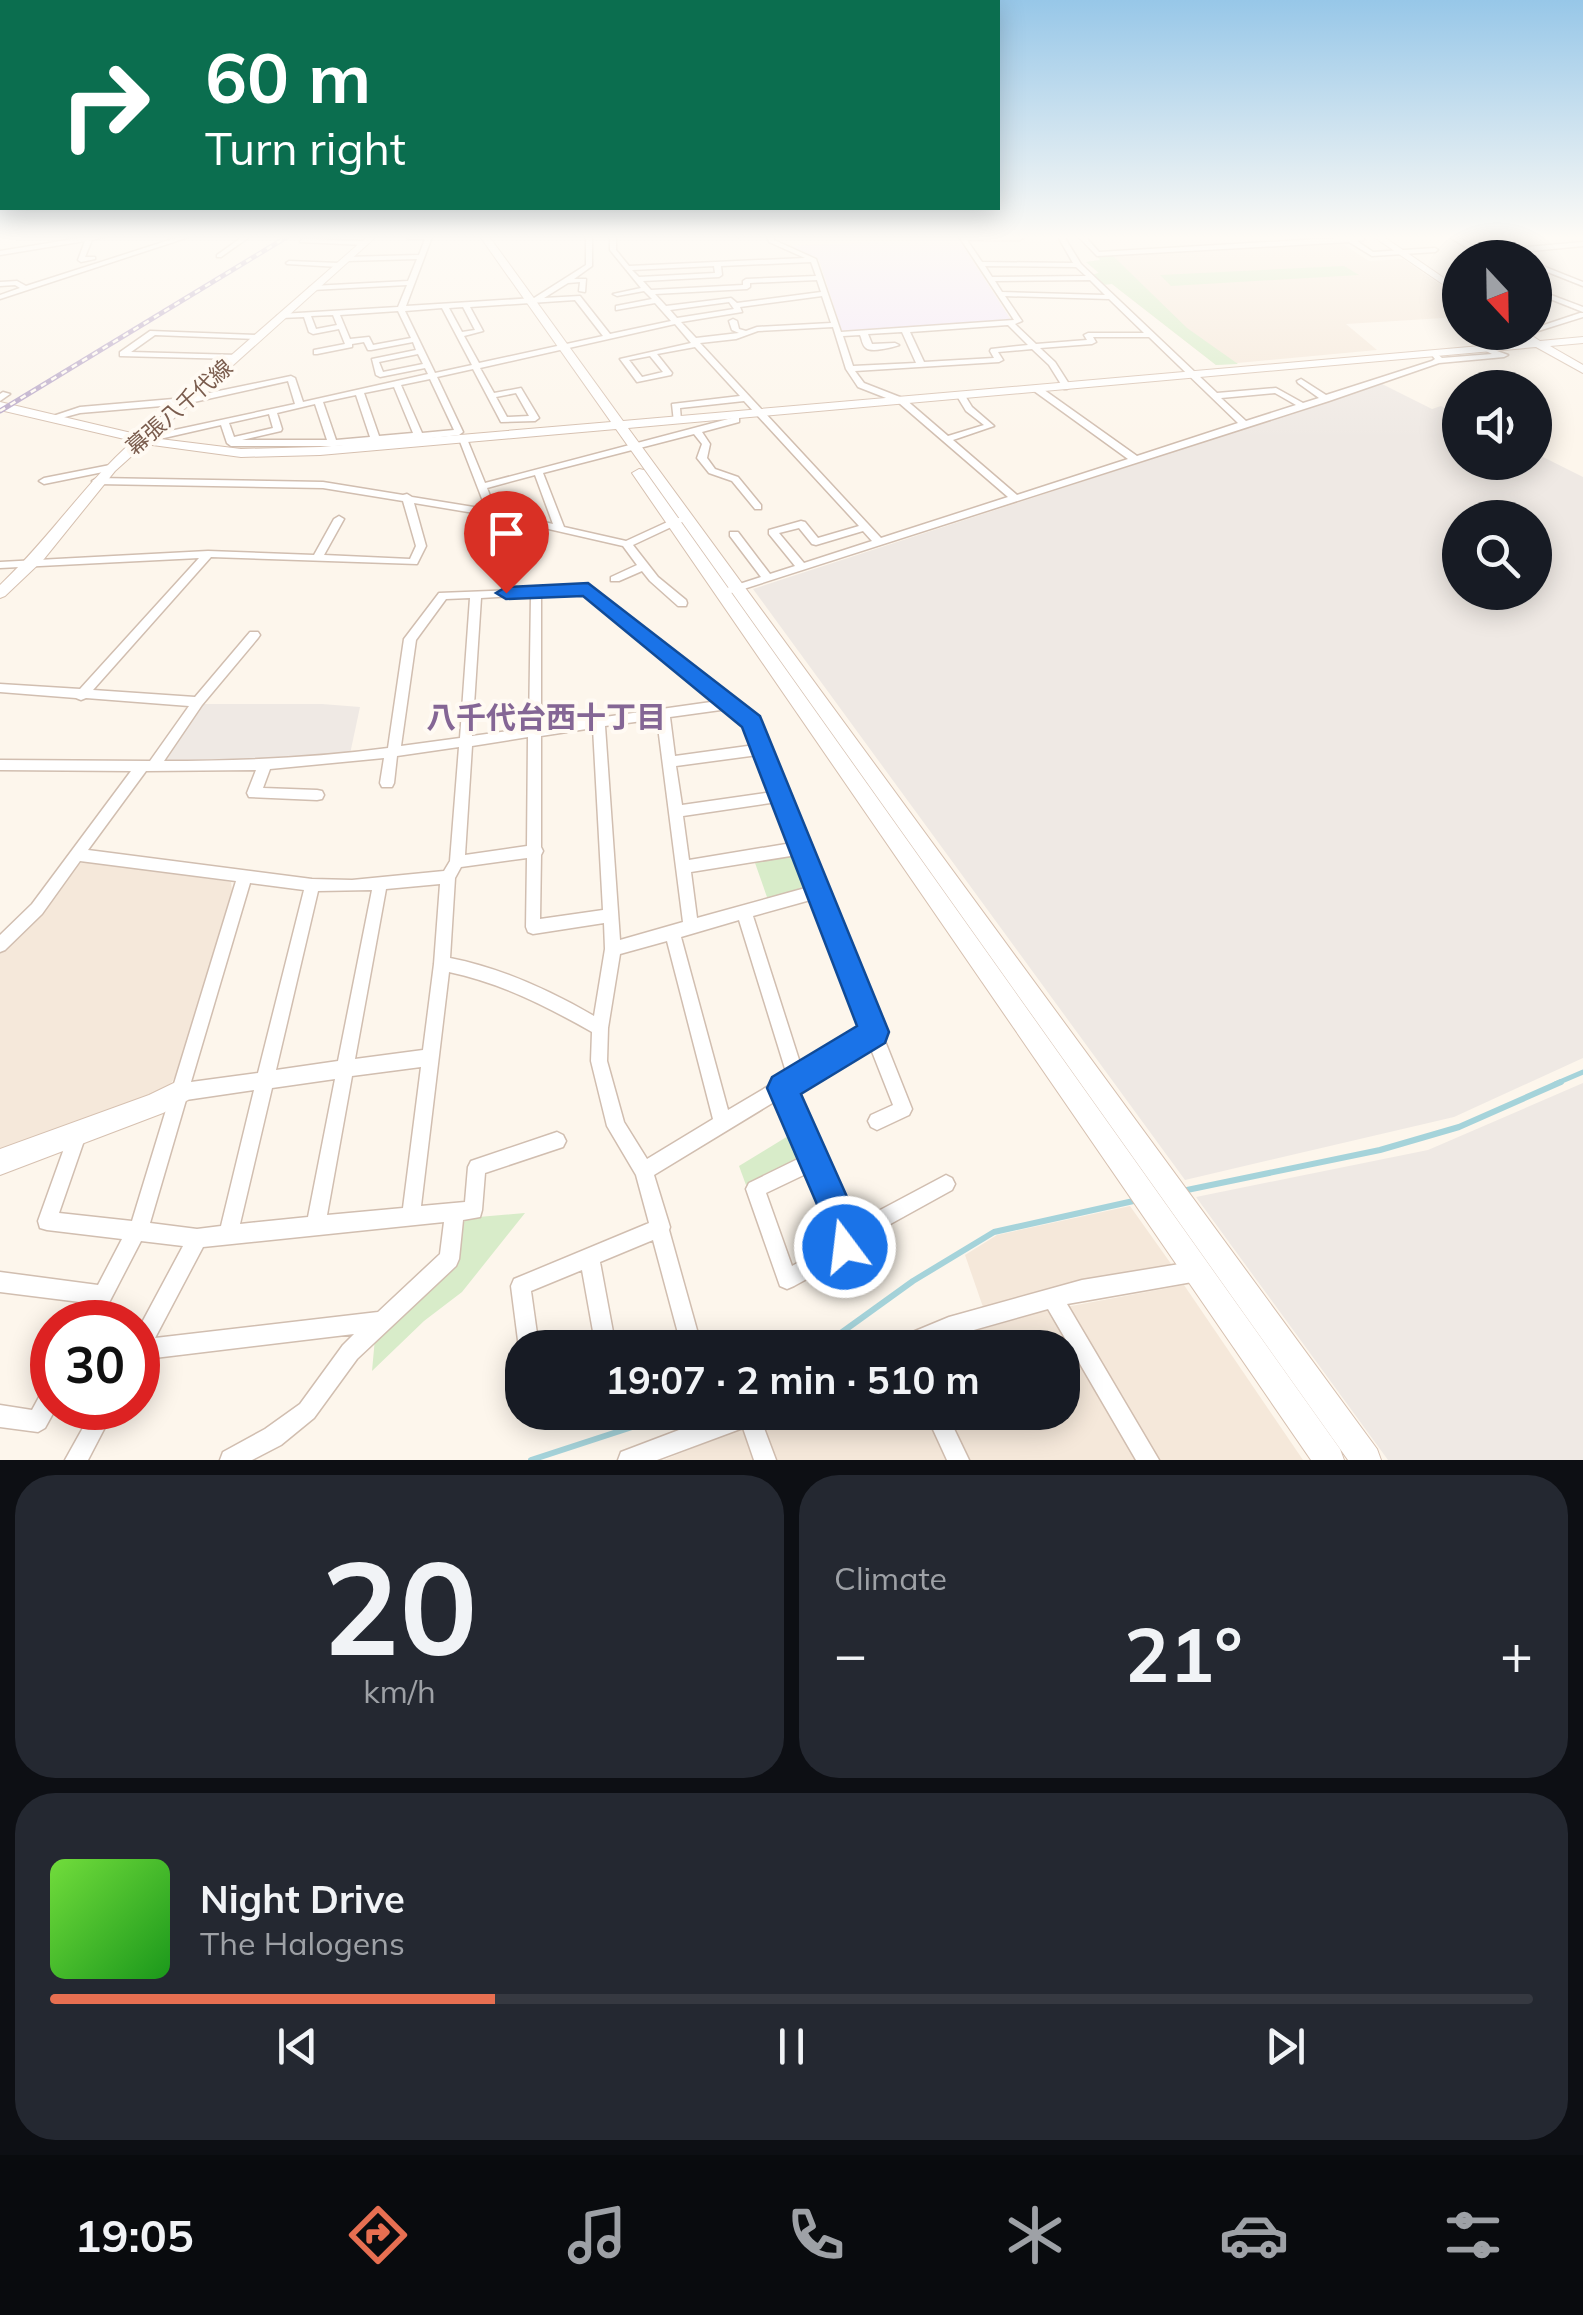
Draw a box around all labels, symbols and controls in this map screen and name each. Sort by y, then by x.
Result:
text: 60 m [205,33,371,121]
icon: right [40,40,170,170]
text: Turn right [205,120,406,176]
north arrow [1442,240,1552,350]
map controls [1442,240,1552,610]
street label: 幕張八千代線 [120,353,238,461]
button: sound [1442,370,1552,480]
pin [464,491,549,594]
button: search [1442,500,1552,610]
icon: arrive [479,506,534,561]
district label: 八千代台西十丁目 [426,698,666,736]
position arrow [793,1195,897,1299]
speed limit sign: 30 [30,1300,160,1430]
text: 19:07 · 2 min · 510 m [605,1356,980,1404]
text: 20 [321,1524,478,1688]
text: Climate [834,1558,947,1598]
text: 21° [1124,1607,1243,1701]
text: − [834,1619,867,1688]
text: + [1500,1619,1533,1688]
text: km/h [363,1671,436,1711]
text: Night Drive [200,1875,405,1923]
text: The Halogens [200,1923,405,1963]
icon: previous [270,2019,325,2074]
icon: pause [764,2019,819,2074]
icon: next [1258,2019,1313,2074]
icon: directions [343,2200,413,2270]
icon: music [562,2200,632,2270]
icon: phone [781,2200,851,2270]
icon: climate [1000,2200,1070,2270]
icon: car [1219,2200,1289,2270]
icon: filters [1438,2200,1508,2270]
text: 19:05 [75,2207,194,2263]

